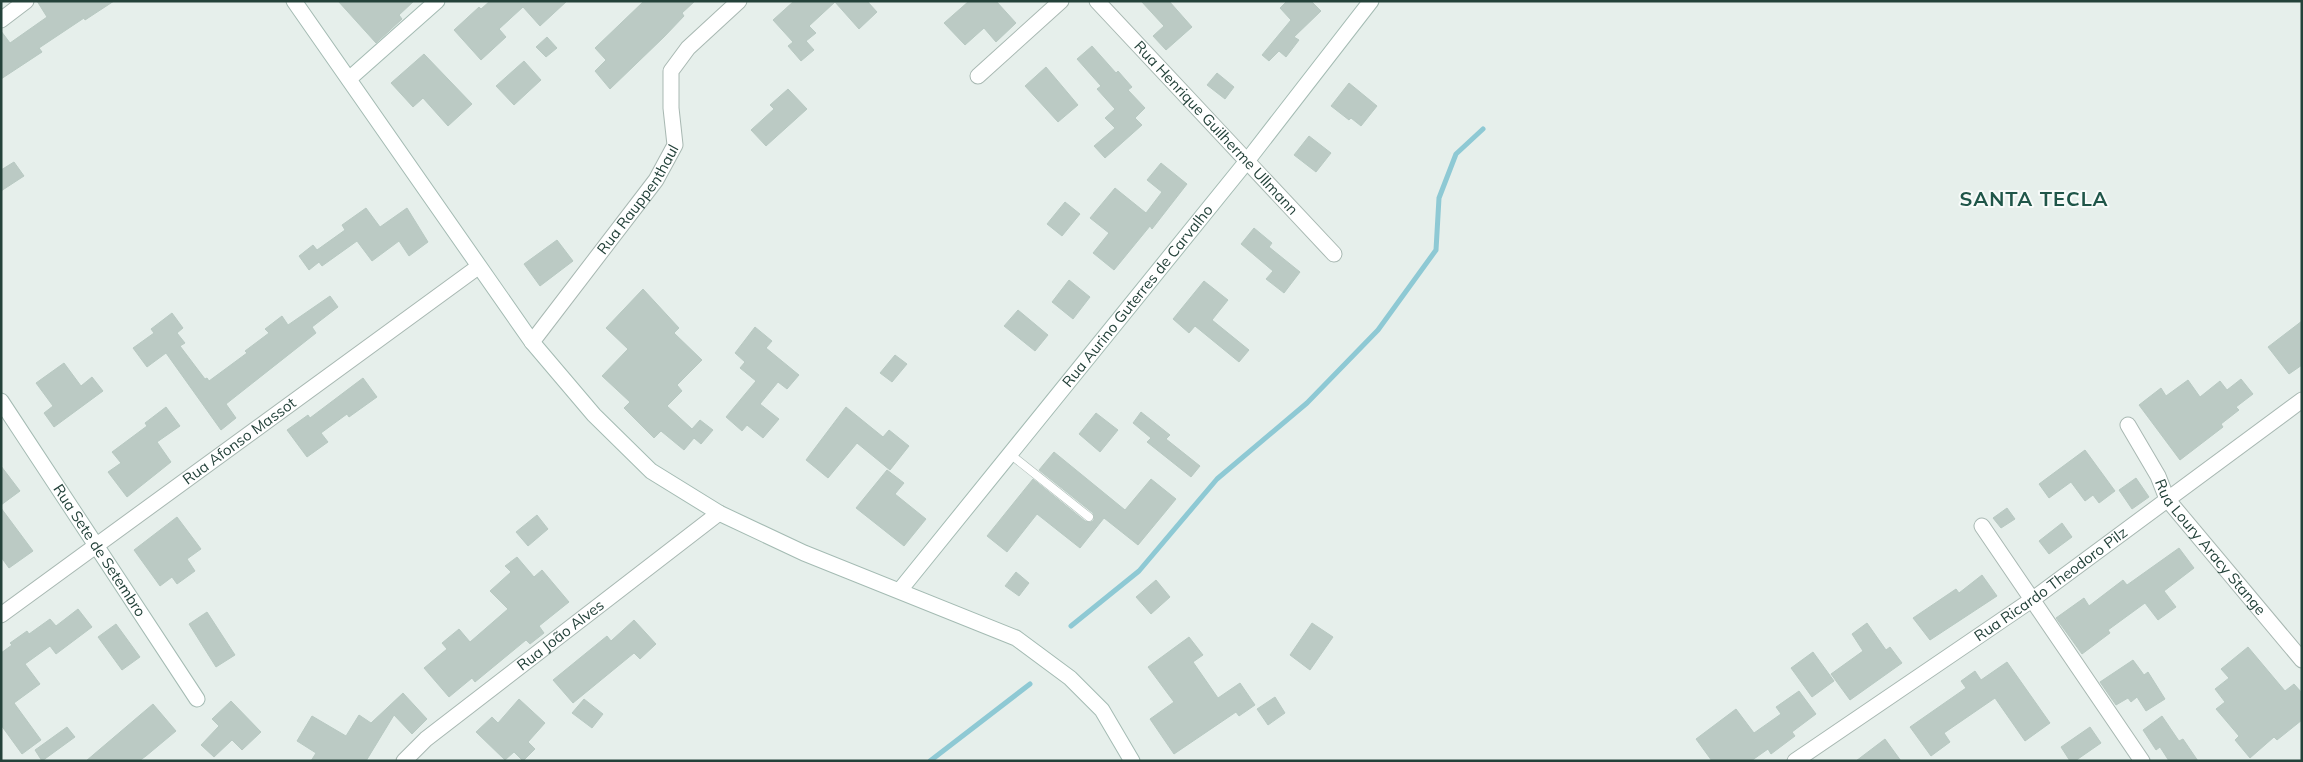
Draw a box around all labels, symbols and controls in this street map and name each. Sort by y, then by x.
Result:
street label: Rua Henrique Guilherme Ullmann [1130,37,1302,219]
street label: Rua Rauppenthaul [593,141,683,258]
district label: SANTA TECLA [1959,186,2109,211]
street label: Rua Aurino Guterres de Carvalho [1058,201,1217,391]
street label: Rua Afonso Massot [179,393,299,488]
street label: Rua Loury Aracy Stange [2151,476,2270,619]
street label: Rua Sete de Setembro [49,480,150,620]
street label: Rua Ricardo Theodoro Pilz [1970,522,2131,645]
street label: Rua João Alves [513,595,608,674]

